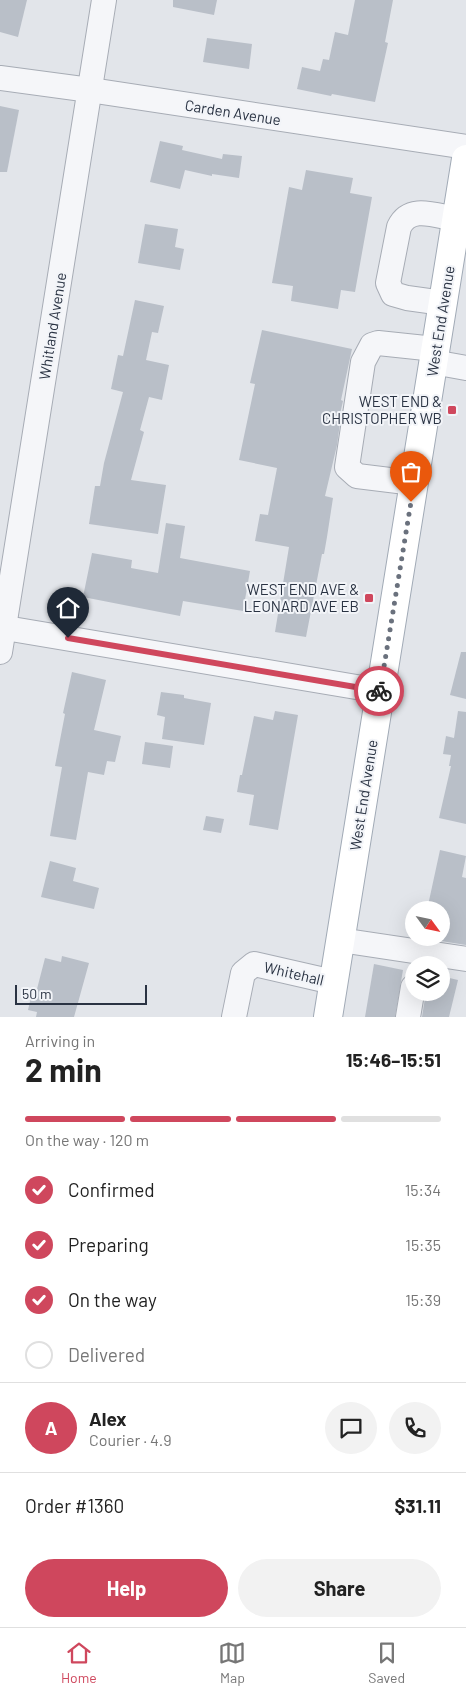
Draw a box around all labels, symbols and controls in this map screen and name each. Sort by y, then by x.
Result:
street label: Carden Avenue [184,96,282,128]
street label: West End Avenue [422,264,458,378]
street label: Whitland Avenue [35,271,69,381]
place label: WEST END & CHRISTOPHER WB [322,392,442,427]
marker: WEST END & CHRISTOPHER WB [446,404,458,416]
pin [390,451,432,502]
icon: bag [397,458,425,486]
place label: WEST END AVE & LEONARD AVE EB [244,580,359,615]
pin [47,587,89,638]
marker: WEST END AVE & LEONARD AVE EB [363,592,375,604]
icon: home [54,594,82,622]
courier [354,666,404,716]
icon: bike [365,677,393,705]
street label: West End Avenue [345,738,381,852]
north arrow [405,901,450,946]
map controls [405,901,450,1001]
button: layers [405,956,450,1001]
street label: Whitehall [262,957,326,989]
scale bar [15,982,148,1005]
text: 50 m [22,985,51,1002]
text: Arriving in [25,1031,95,1050]
text: 15:46–15:51 [346,1048,441,1071]
text: 2 min [25,1050,102,1088]
text: On the way · 120 m [25,1130,149,1149]
icon: check [25,1176,53,1204]
text: Confirmed [68,1178,155,1201]
text: 15:34 [405,1180,441,1199]
icon: check [25,1231,53,1259]
text: Preparing [68,1233,149,1256]
text: 15:35 [405,1235,441,1254]
icon: check [25,1286,53,1314]
text: On the way [68,1288,157,1311]
text: 15:39 [405,1290,441,1309]
text: Delivered [68,1343,145,1366]
button: chat [325,1402,377,1454]
button: phone [389,1402,441,1454]
text: Alex [89,1407,127,1430]
text: A [45,1416,57,1439]
text: Courier · 4.9 [89,1430,172,1449]
text: Order #1360 [25,1494,124,1517]
text: $31.11 [394,1494,441,1517]
button: Help [25,1559,228,1617]
button: Share [238,1559,441,1617]
tab: Home [61,1639,97,1686]
tab: Map [218,1639,246,1686]
tab: Saved [368,1639,405,1686]

